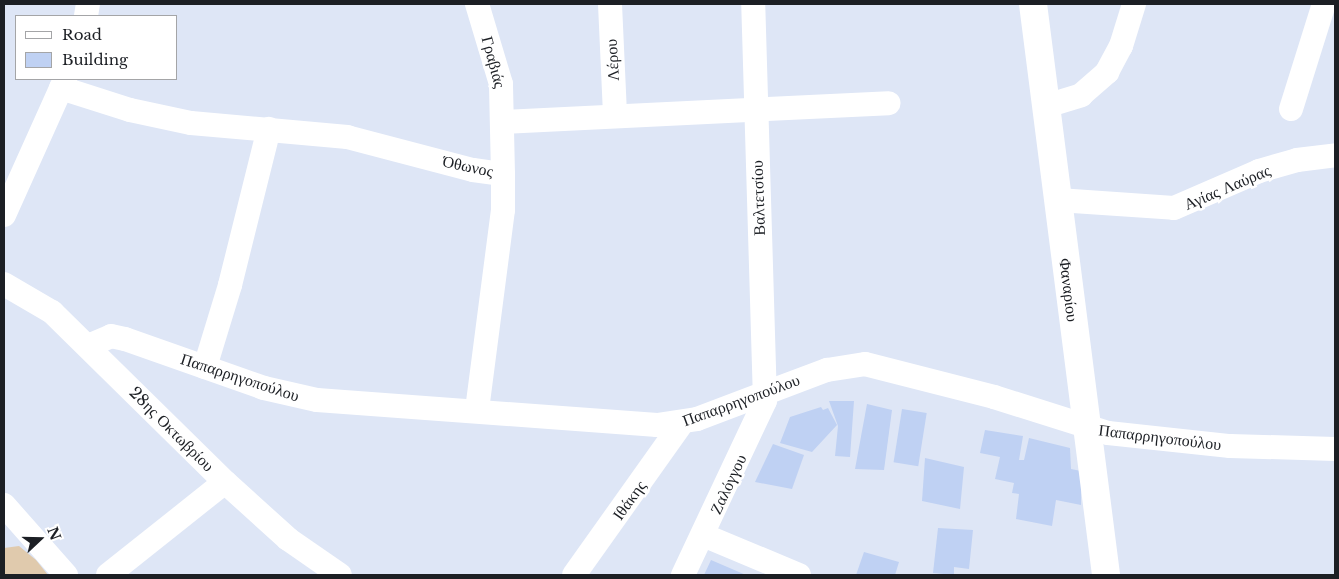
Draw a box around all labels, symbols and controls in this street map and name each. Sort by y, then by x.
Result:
legend [15,15,178,80]
text: Road [62,25,102,44]
street label: Γραβιάς [478,34,510,90]
street label: Λέρου [601,38,623,82]
text: Building [62,50,128,69]
street label: Όθωνος [441,151,495,181]
street label: Βαλτετσίου [747,160,769,236]
street label: Αγίας Λαύρας [1181,160,1273,214]
street label: Φαναρίου [1056,257,1082,323]
street label: Παπαρρηγοπούλου [178,349,302,405]
street label: Παπαρρηγοπούλου [680,370,802,430]
street label: 28ης Οκτωβρίου [126,383,218,475]
street label: Παπαρρηγοπούλου [1098,420,1222,454]
street label: Ζαλόγγου [706,451,750,517]
street label: Ιθάκης [608,477,650,523]
north arrow [15,514,65,564]
text: N [43,524,65,543]

